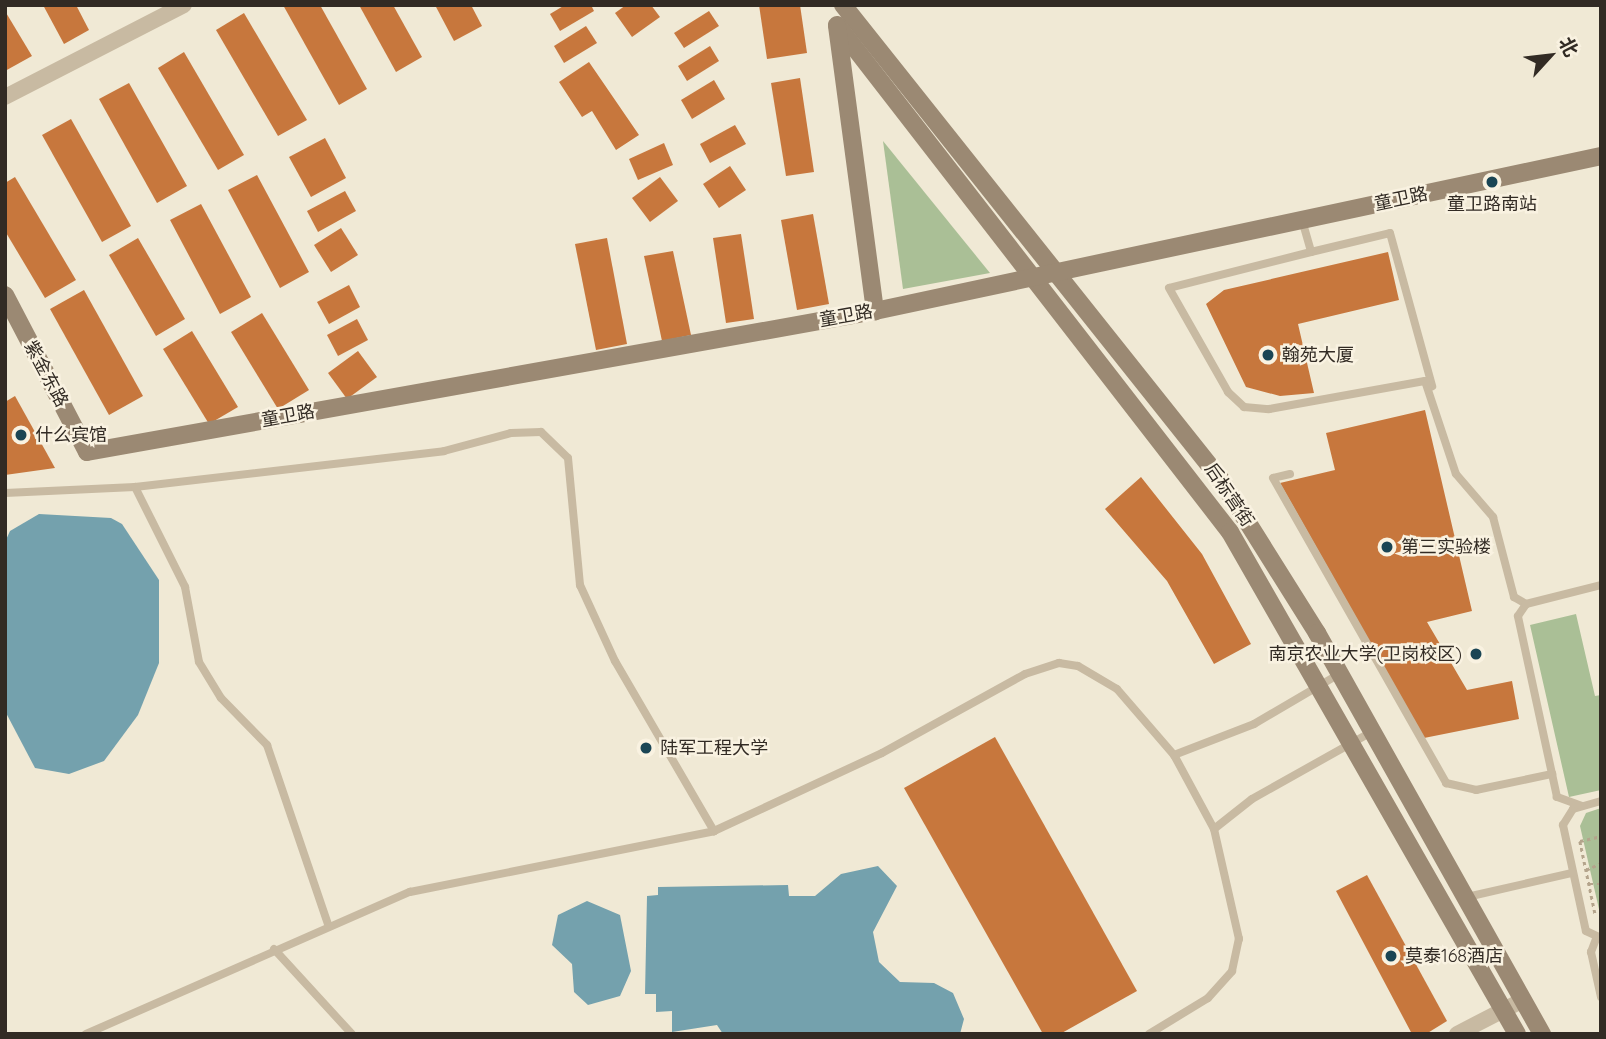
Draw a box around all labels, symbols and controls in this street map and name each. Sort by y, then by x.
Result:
north arrow [1515,21,1585,91]
text: 北 [1554,33,1584,60]
marker: 童卫路南站 [1484,174,1500,190]
street label: 童卫路 [1372,183,1430,215]
place label: 童卫路南站 [1447,193,1537,215]
street label: 童卫路 [818,301,874,331]
street label: 紫金东路 [20,337,72,411]
place label: 翰苑大厦 [1282,344,1354,366]
marker: 翰苑大厦 [1260,347,1276,363]
street label: 童卫路 [260,401,316,431]
place label: 什么宾馆 [35,424,107,446]
marker: 什么宾馆 [13,427,29,443]
street label: 后标营街 [1200,459,1258,531]
place label: 第三实验楼 [1401,536,1491,558]
marker: 第三实验楼 [1379,539,1395,555]
place label: 南京农业大学(卫岗校区) [1269,643,1462,665]
marker: 南京农业大学(卫岗校区) [1468,646,1484,662]
place label: 陆军工程大学 [660,737,768,759]
marker: 陆军工程大学 [638,740,654,756]
place label: 莫泰168酒店 [1405,945,1503,967]
marker: 莫泰168酒店 [1383,948,1399,964]

